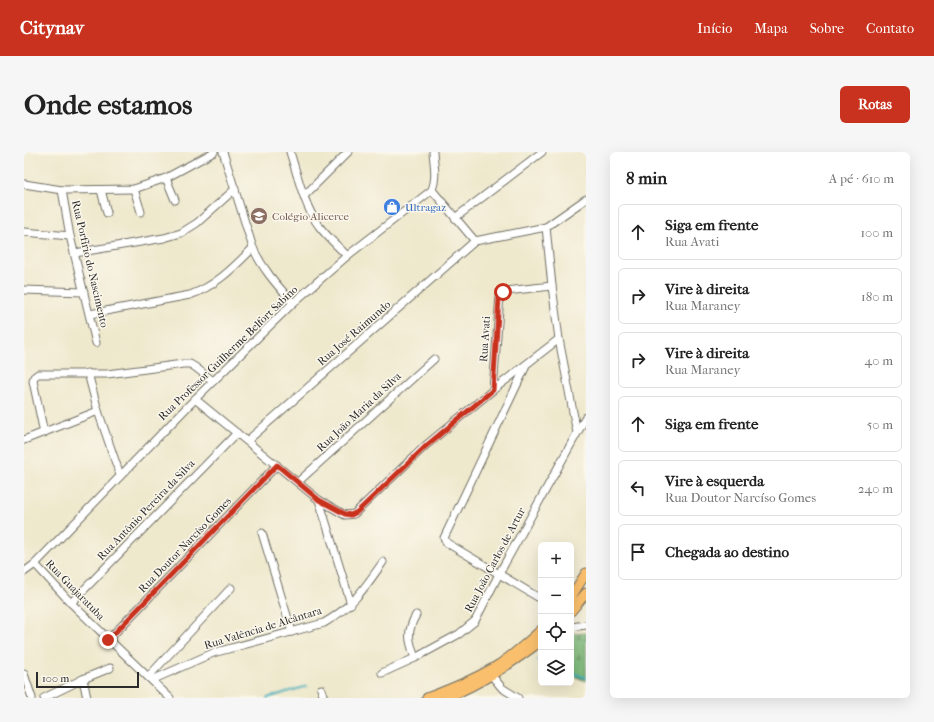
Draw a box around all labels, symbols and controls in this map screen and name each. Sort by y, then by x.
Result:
text: Citynav [20,17,84,39]
text: Início [697,20,732,37]
text: Mapa [754,20,788,37]
text: Sobre [810,20,844,37]
text: Contato [866,20,914,37]
button: Rotas [840,86,910,123]
text: Onde estamos [24,88,192,121]
text: 8 min [626,168,667,188]
text: A pé · 610 m [829,171,894,186]
shop icon: Ultragaz [382,197,402,217]
street label: Rua Porfírio do Nascimento [69,199,111,329]
place label: Ultragaz [405,201,446,214]
school or university icon: Colégio Alicerce [249,206,269,226]
place label: Colégio Alicerce [272,210,349,223]
text: Siga em frente [665,216,758,234]
icon: ahead [627,221,649,243]
text: 100 m [860,225,893,240]
text: Rua Avati [665,234,719,249]
text: Vire à direita [665,280,749,298]
street label: Rua Professor Guilherme Belfort Sabino [156,283,301,423]
route start [494,283,512,301]
icon: right [627,285,649,307]
text: 180 m [861,289,893,304]
street label: Rua José Raimundo [315,297,393,368]
text: Rua Maraney [665,298,740,313]
street label: Rua Avati [477,315,493,362]
text: Vire à direita [665,344,749,362]
icon: right [627,349,649,371]
text: 40 m [865,353,893,368]
text: Rua Maraney [665,362,740,377]
street label: Rua João Maria da Silva [314,369,404,454]
icon: ahead [627,413,649,435]
text: Siga em frente [665,415,758,433]
text: 50 m [867,417,893,432]
street label: Rua Antônio Pereira da Silva [94,456,198,563]
text: Vire à esquerda [665,472,764,490]
icon: left [627,477,649,499]
text: 240 m [858,481,893,496]
text: Rua Doutor Narcíso Gomes [665,490,816,505]
street label: Rua Doutor Narcíso Gomes [136,495,234,595]
street label: Rua João Carlos de Artur [462,505,528,614]
icon: arrive [627,541,649,563]
map controls [538,542,574,686]
button: + [538,542,574,578]
text: Chegada ao destino [665,543,789,561]
street label: Rua Guajaratuba [43,557,108,624]
button: − [538,578,574,614]
street label: Rua Valência de Alcântara [203,604,324,652]
button: locate [538,614,574,650]
route end [99,631,117,649]
button: layers [538,650,574,686]
scale bar [36,670,139,689]
text: 100 m [42,672,70,685]

